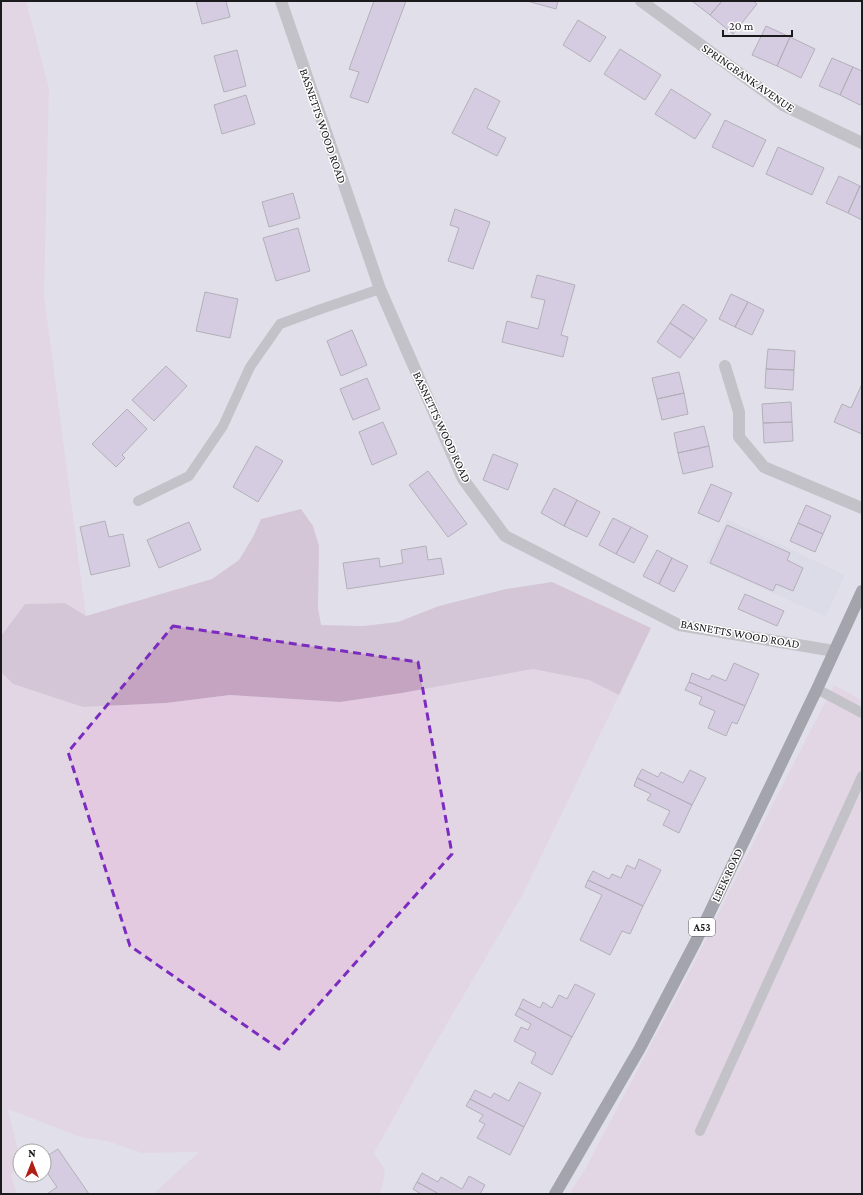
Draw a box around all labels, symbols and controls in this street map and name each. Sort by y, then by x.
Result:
scale bar [723,12,792,38]
text: 20 m [729,19,754,33]
street label: SPRINGBANK AVENUE [699,41,797,116]
street label: BASNETTS WOOD ROAD [297,67,349,185]
street label: BASNETTS WOOD ROAD [410,369,474,485]
street label: BASNETTS WOOD ROAD [679,617,801,651]
street label: LEEK ROAD [709,846,745,904]
road number: A53 [689,918,715,936]
north arrow [12,1143,52,1183]
text: N [28,1147,36,1159]

